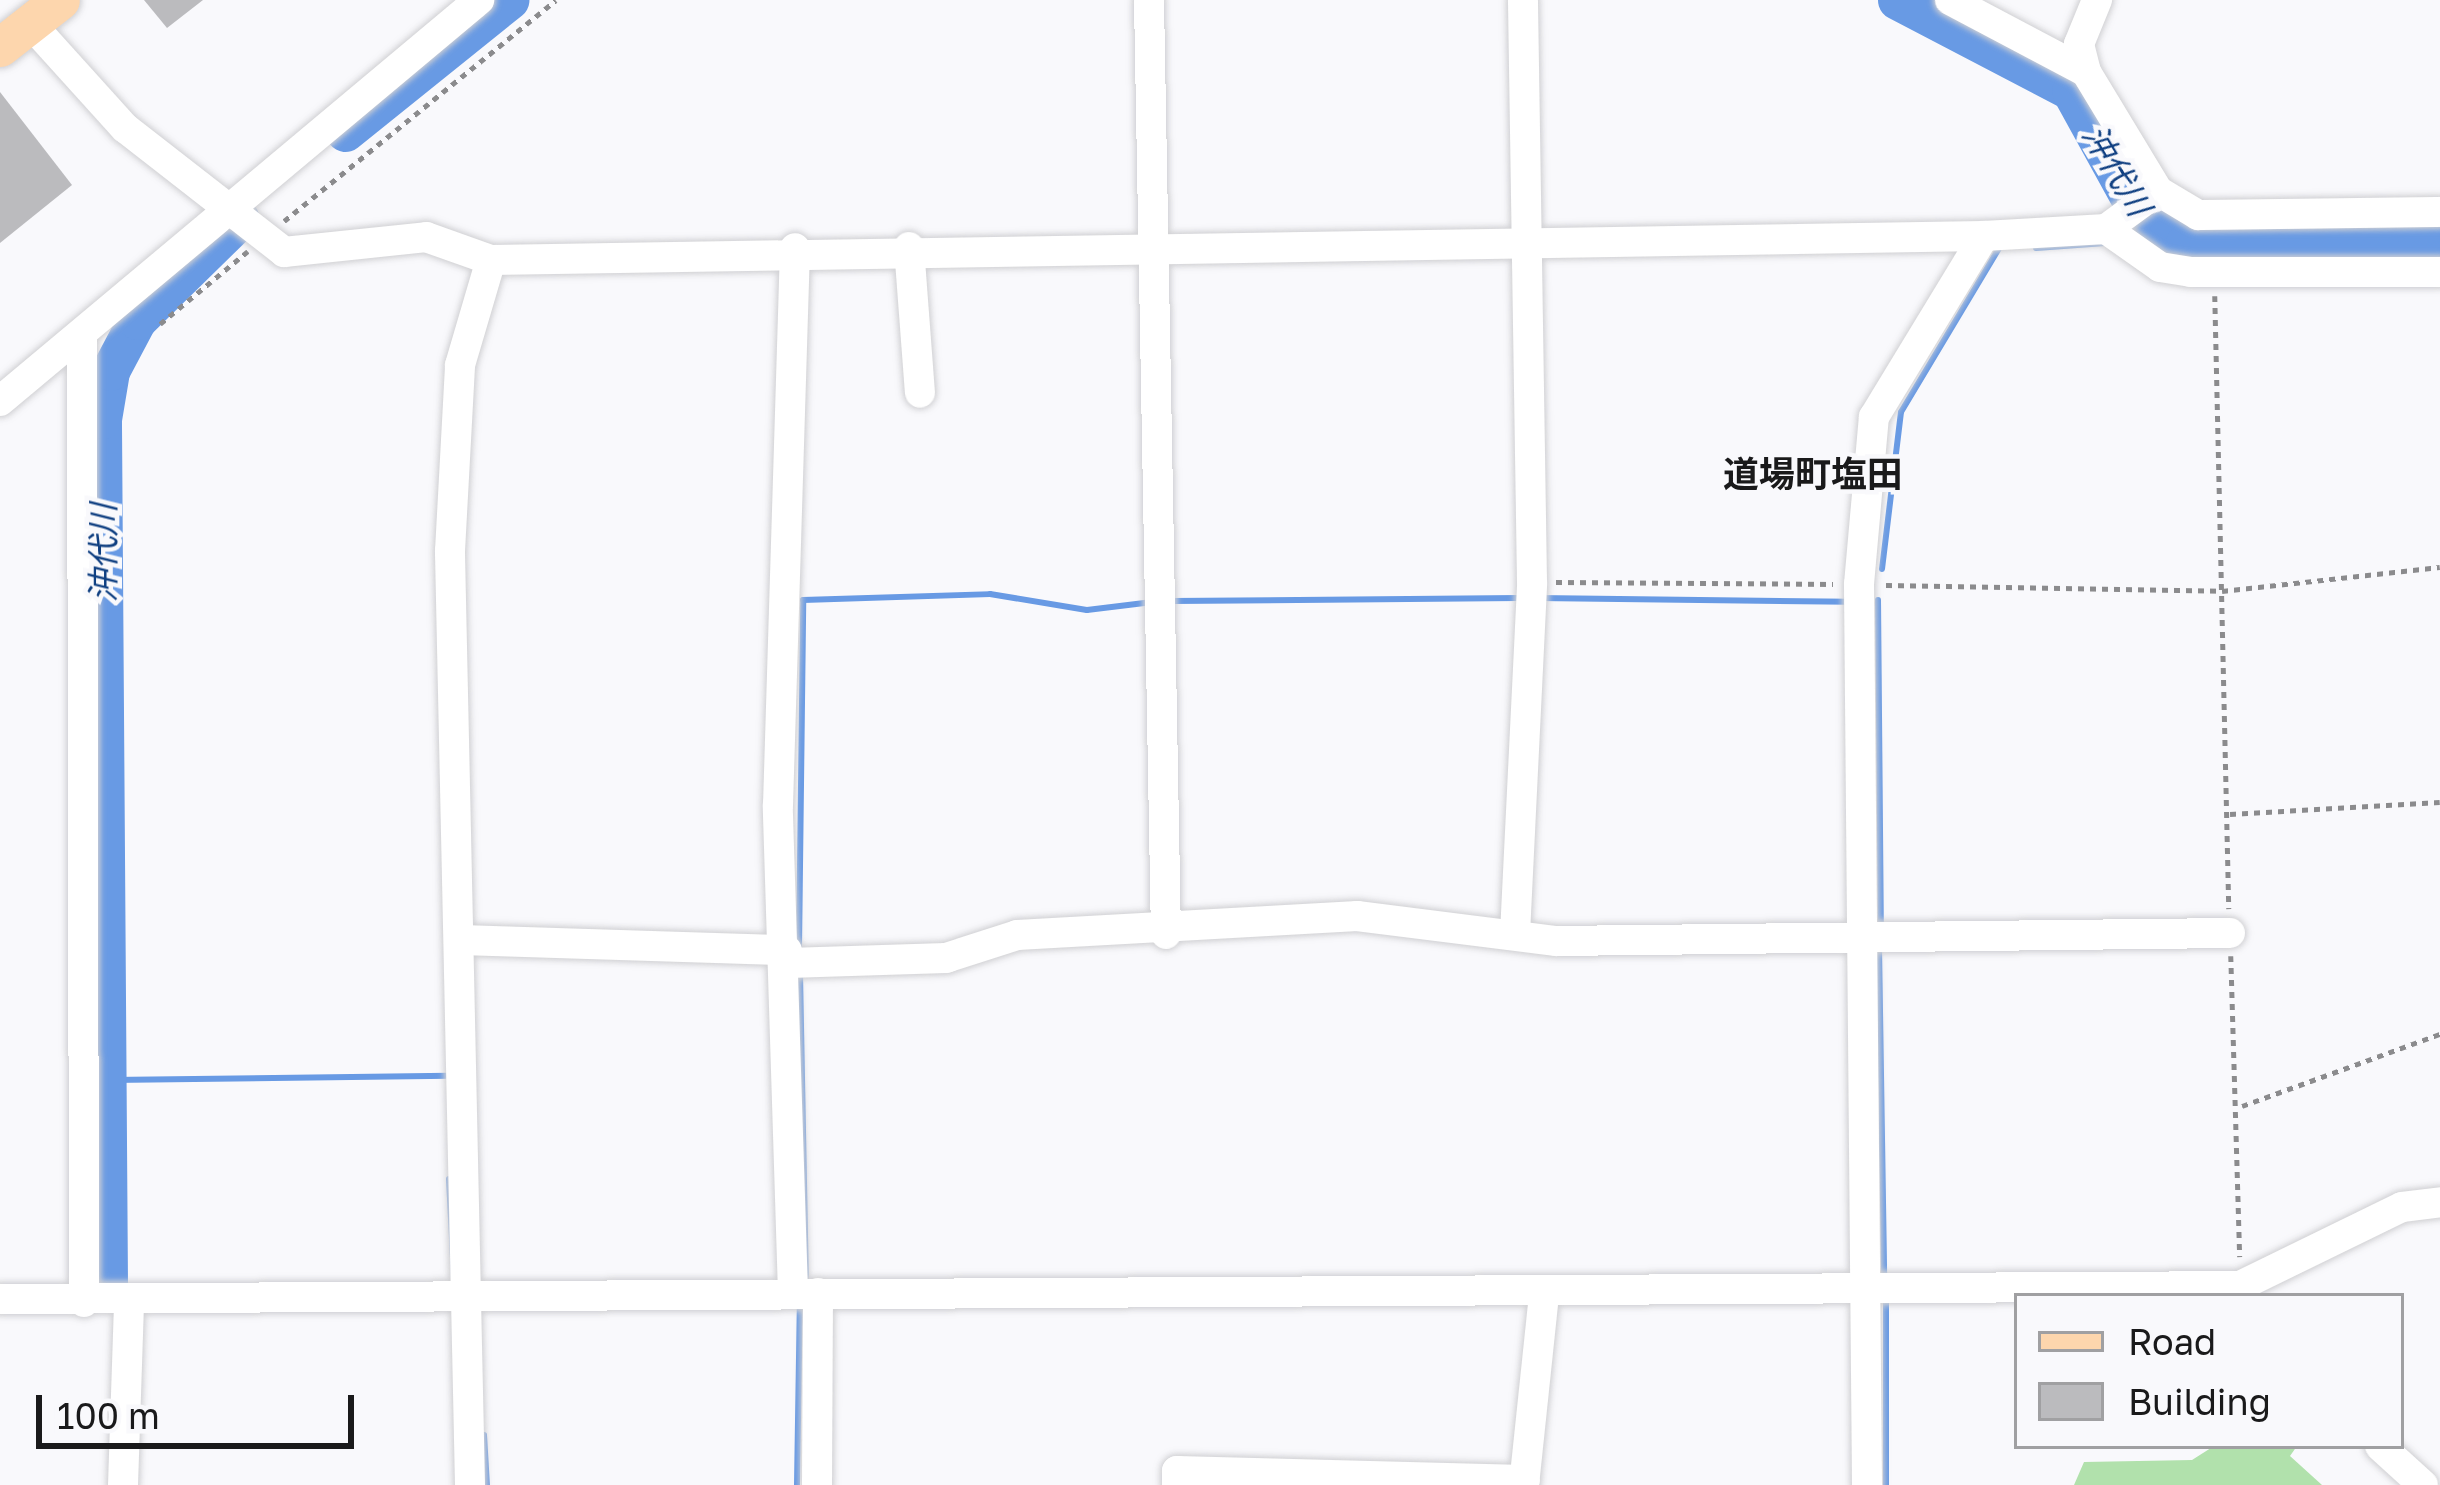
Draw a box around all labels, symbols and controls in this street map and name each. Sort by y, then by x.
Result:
water label: 沖代川 [2075,117,2159,223]
district label: 道場町塩田 [1723,452,1903,496]
water label: 沖代川 [83,504,123,602]
legend [2014,1293,2404,1449]
text: Road [2128,1320,2216,1363]
scale bar [42,1371,360,1445]
text: Building [2128,1380,2271,1423]
text: 100 m [57,1394,160,1437]

